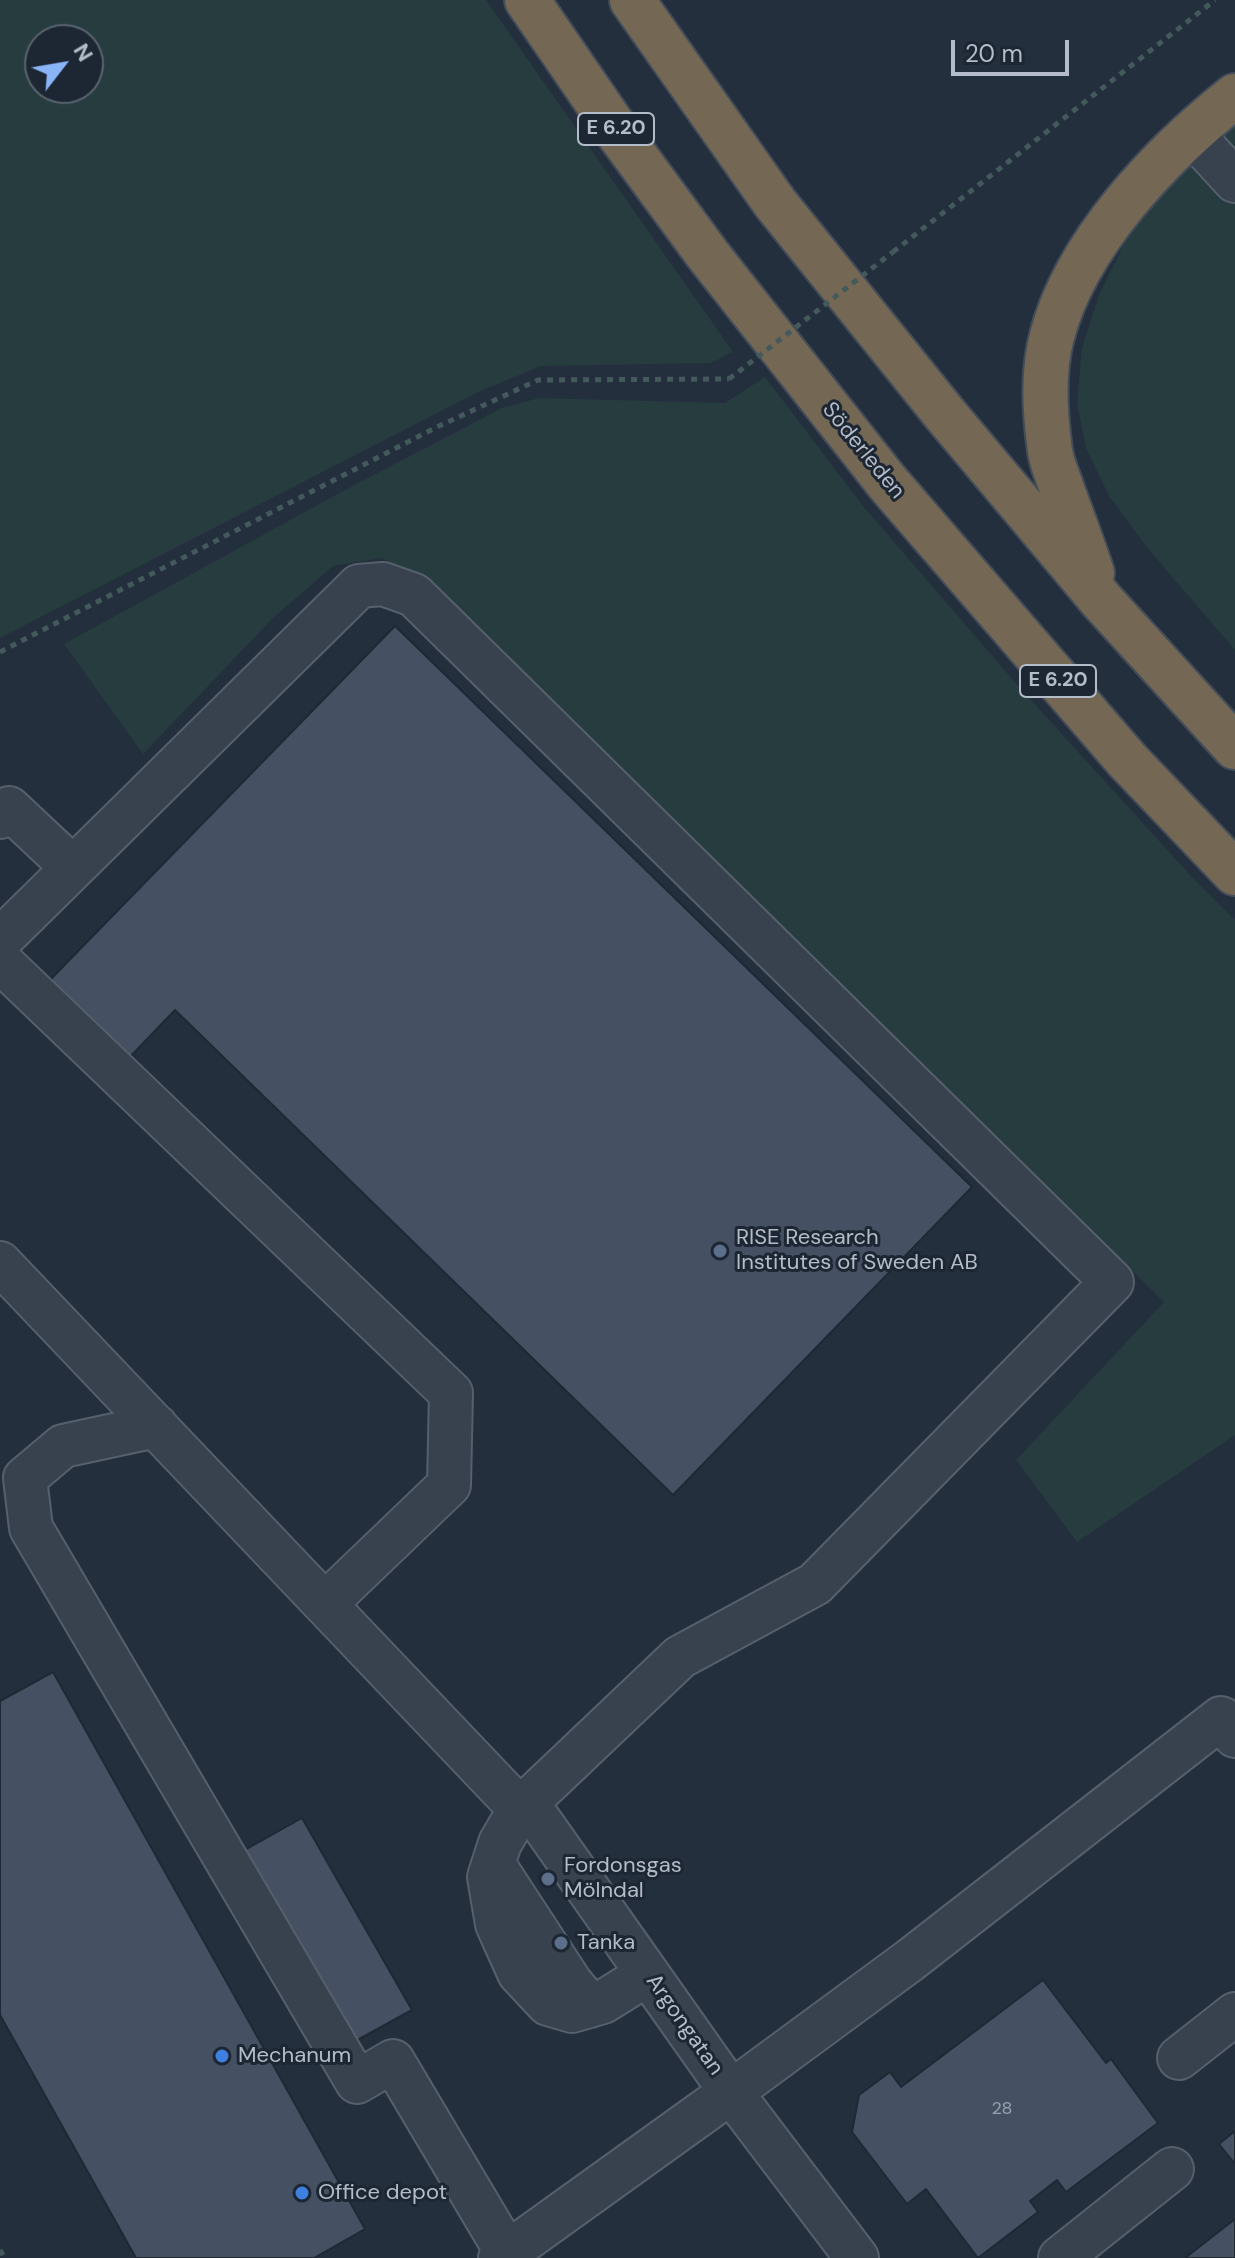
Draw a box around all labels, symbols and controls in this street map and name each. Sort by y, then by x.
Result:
north arrow [24,24,104,104]
scale bar [955,24,1073,74]
text: N [67,38,100,67]
text: 20 m [965,38,1023,69]
road number: E 6.20 [578,113,654,145]
street label: Söderleden [816,397,910,505]
road number: E 6.20 [1020,665,1096,697]
place label: RISE Research Institutes of Sweden AB [736,1225,978,1276]
marker: RISE Research Institutes of Sweden AB [711,1242,729,1260]
place label: Fordonsgas Mölndal [564,1853,682,1904]
marker: Fordonsgas Mölndal [539,1870,557,1888]
place label: Tanka [577,1930,635,1956]
marker: Tanka [552,1934,570,1952]
street label: Argongatan [640,1969,728,2081]
place label: Mechanum [238,2043,351,2069]
marker: Mechanum [213,2047,231,2065]
house number: 28 [991,2098,1013,2120]
place label: Office depot [318,2180,447,2206]
marker: Office depot [293,2184,311,2202]

